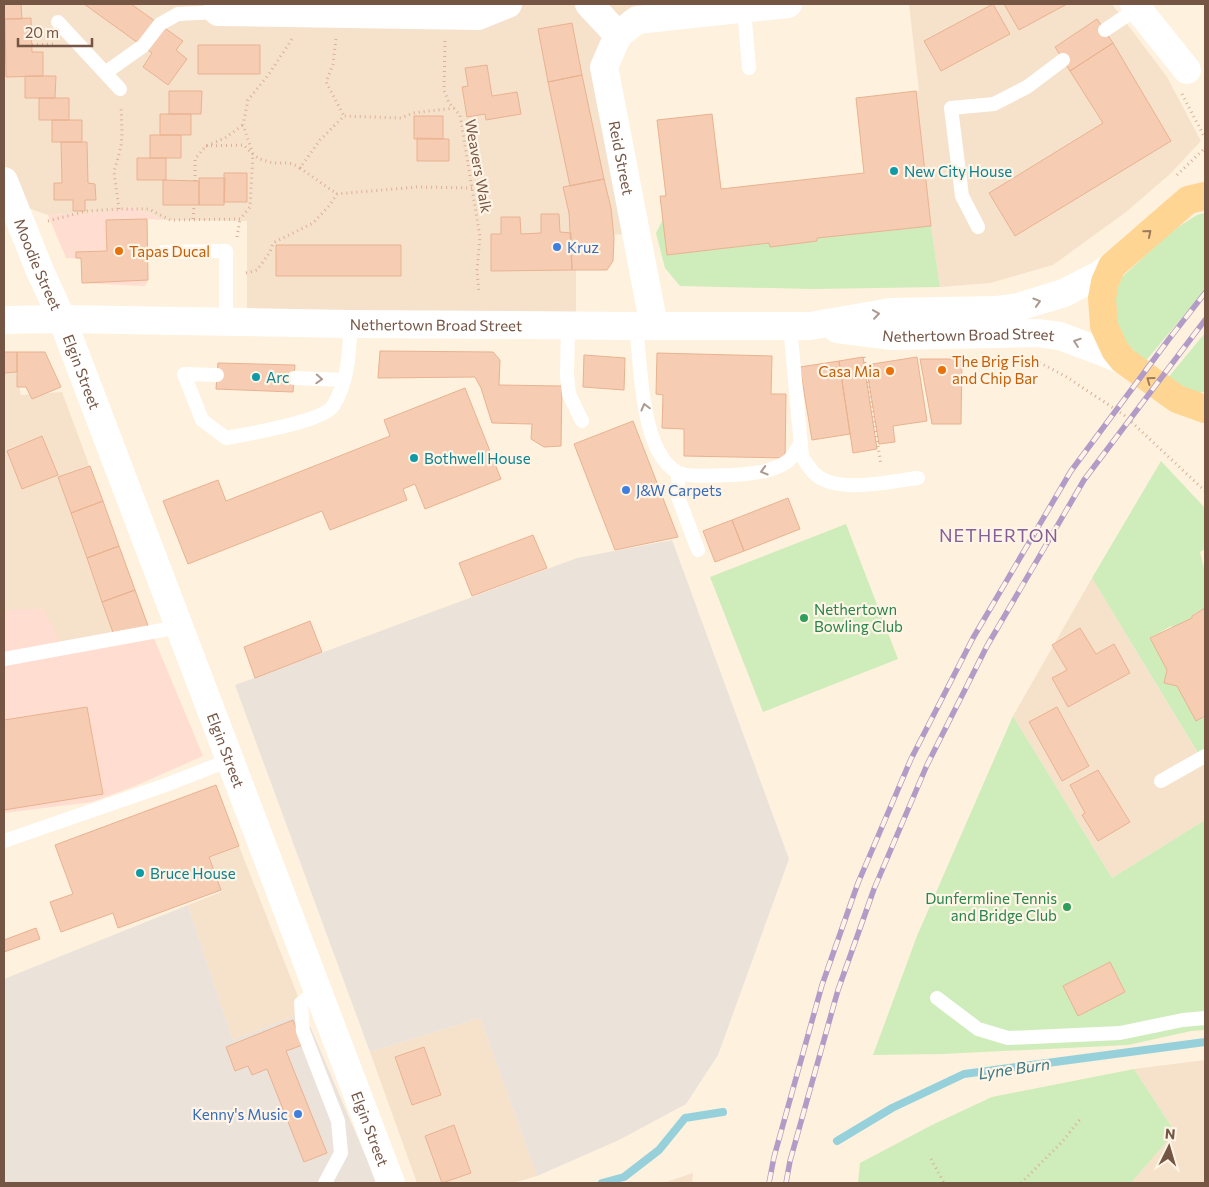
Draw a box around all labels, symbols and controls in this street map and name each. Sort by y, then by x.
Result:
scale bar [18,15,91,47]
text: 20 m [25,23,59,41]
street label: Weavers Walk [462,118,496,214]
street label: Reid Street [606,119,638,197]
place label: New City House [904,162,1012,180]
marker: New City House [888,165,900,177]
street label: Moodie Street [11,216,66,313]
one-way arrow [1143,229,1152,238]
place label: Kruz [567,238,599,256]
marker: Kruz [551,241,563,253]
place label: Tapas Ducal [129,242,210,260]
marker: Tapas Ducal [113,245,125,257]
one-way arrow [1032,297,1041,307]
one-way arrow [871,310,880,320]
street label: Nethertown Broad Street [350,315,522,334]
street label: Nethertown Broad Street [881,324,1056,345]
street label: Elgin Street [60,332,104,412]
one-way arrow [1074,338,1082,348]
place label: The Brig Fish and Chip Bar [952,352,1039,387]
place label: Casa Mia [818,362,880,380]
marker: The Brig Fish and Chip Bar [936,364,948,376]
marker: Casa Mia [884,365,896,377]
place label: Arc [266,368,290,386]
marker: Arc [250,371,262,383]
one-way arrow [315,374,323,385]
one-way arrow [1147,377,1156,385]
one-way arrow [640,404,650,412]
place label: Bothwell House [424,449,531,467]
marker: Bothwell House [408,452,420,464]
one-way arrow [760,465,769,475]
place label: J&W Carpets [636,481,722,499]
marker: J&W Carpets [620,484,632,496]
district label: NETHERTON [939,524,1059,546]
place label: Nethertown Bowling Club [814,600,903,635]
marker: Nethertown Bowling Club [798,612,810,624]
street label: Elgin Street [204,710,249,790]
place label: Bruce House [150,864,236,882]
marker: Bruce House [134,867,146,879]
place label: Dunfermline Tennis and Bridge Club [925,889,1057,924]
marker: Dunfermline Tennis and Bridge Club [1061,901,1073,913]
water label: Lyne Burn [977,1054,1051,1082]
street label: Elgin Street [348,1089,393,1169]
place label: Kenny's Music [192,1105,288,1123]
marker: Kenny's Music [292,1108,304,1120]
north arrow [1144,1122,1194,1172]
text: N [1164,1125,1176,1142]

